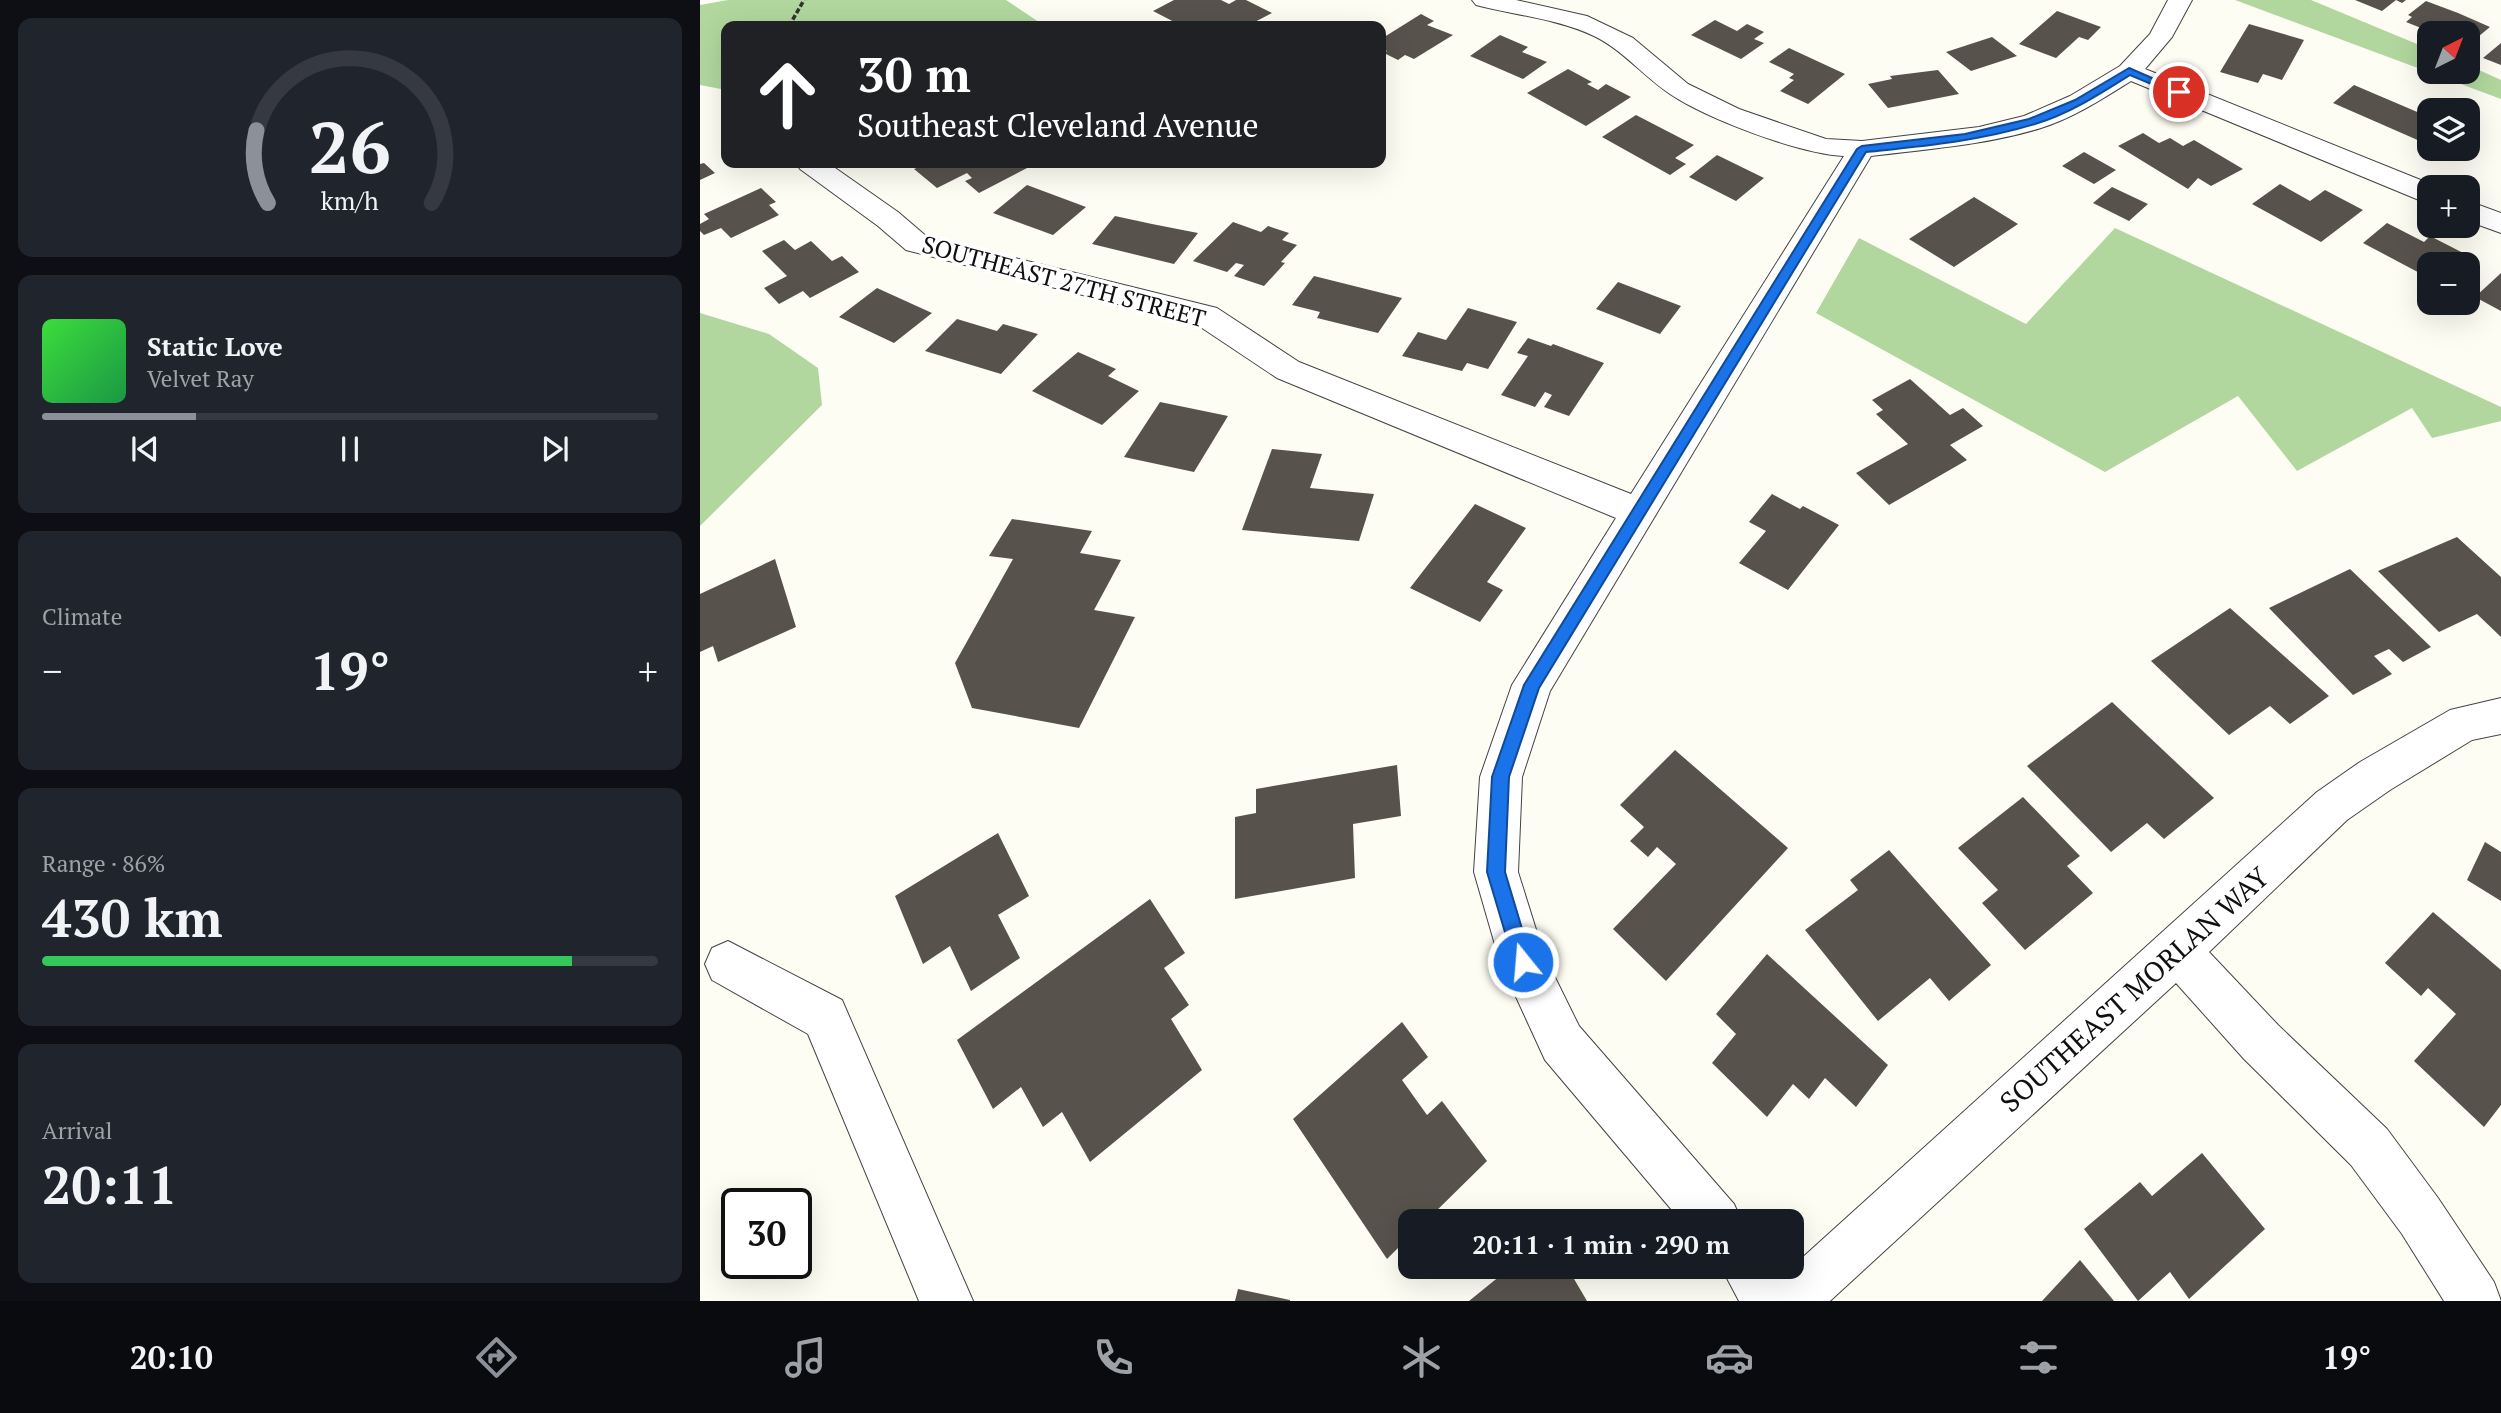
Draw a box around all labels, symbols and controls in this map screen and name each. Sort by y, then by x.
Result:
north arrow [2417,21,2480,84]
map controls [2417,21,2480,315]
text: 30 m [857,41,971,106]
icon: ahead [742,49,833,140]
pin [2149,62,2209,122]
icon: arrive [2160,73,2198,111]
text: 26 [309,98,391,195]
button: layers [2417,98,2480,161]
text: Southeast Cleveland Avenue [857,104,1259,146]
button: + [2417,175,2480,238]
text: km/h [321,184,379,217]
street label: SOUTHEAST 27TH STREET [919,228,1210,334]
button: − [2417,252,2480,315]
text: Static Love [147,329,283,363]
text: Velvet Ray [147,363,254,394]
icon: previous [126,430,164,468]
icon: pause [331,430,369,468]
icon: next [536,430,574,468]
text: Climate [42,601,122,632]
text: 19° [310,636,390,705]
text: − [42,646,62,696]
text: + [638,646,658,696]
text: Range · 86% [42,848,165,879]
street label: SOUTHEAST MORLAN WAY [1992,858,2277,1120]
text: 430 km [42,883,223,952]
position arrow [1486,925,1560,999]
text: Arrival [42,1115,113,1146]
text: 20:11 [42,1150,177,1219]
speed limit sign: 30 [721,1188,812,1279]
text: 20:11 · 1 min · 290 m [1472,1227,1730,1261]
icon: directions [472,1333,521,1382]
icon: music [781,1333,830,1382]
icon: phone [1089,1333,1138,1382]
icon: climate [1397,1333,1446,1382]
icon: car [1705,1333,1754,1382]
icon: filters [2014,1333,2063,1382]
text: 20:10 [130,1336,213,1378]
text: 19° [2322,1336,2371,1378]

